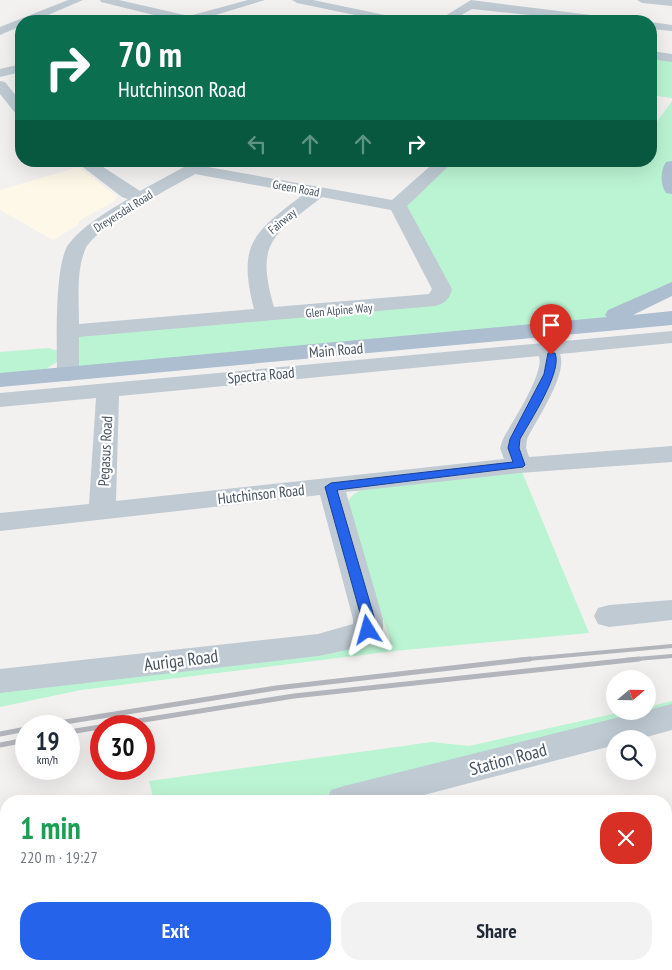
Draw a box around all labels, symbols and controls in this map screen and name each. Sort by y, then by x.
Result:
text: 70 m [118,31,182,77]
icon: right [35,35,100,100]
text: Hutchinson Road [118,75,246,103]
icon: left [243,130,271,158]
icon: ahead [296,130,324,158]
icon: ahead [349,130,377,158]
icon: right [402,130,430,158]
street label: Green Road [271,177,321,199]
street label: Dreyersdal Road [91,187,155,235]
street label: Fairway [265,205,299,237]
street label: Glen Alpine Way [305,300,373,320]
pin [530,304,572,355]
icon: arrive [537,311,565,339]
street label: Main Road [308,338,364,362]
street label: Spectra Road [227,363,295,387]
street label: Pegasus Road [94,415,116,487]
street label: Hutchinson Road [217,480,305,508]
position arrow [341,603,393,655]
street label: Auriga Road [143,644,219,676]
north arrow [606,670,656,720]
map controls [606,670,656,780]
speed limit sign: 30 [90,715,155,780]
text: 19 [36,725,59,757]
button: search [606,730,656,780]
street label: Station Road [467,738,549,780]
text: km/h [37,752,58,767]
text: 1 min [20,808,81,847]
button: close [600,812,652,864]
text: 220 m · 19:27 [20,847,98,867]
button: Exit [20,902,331,960]
button: Share [341,902,652,960]

